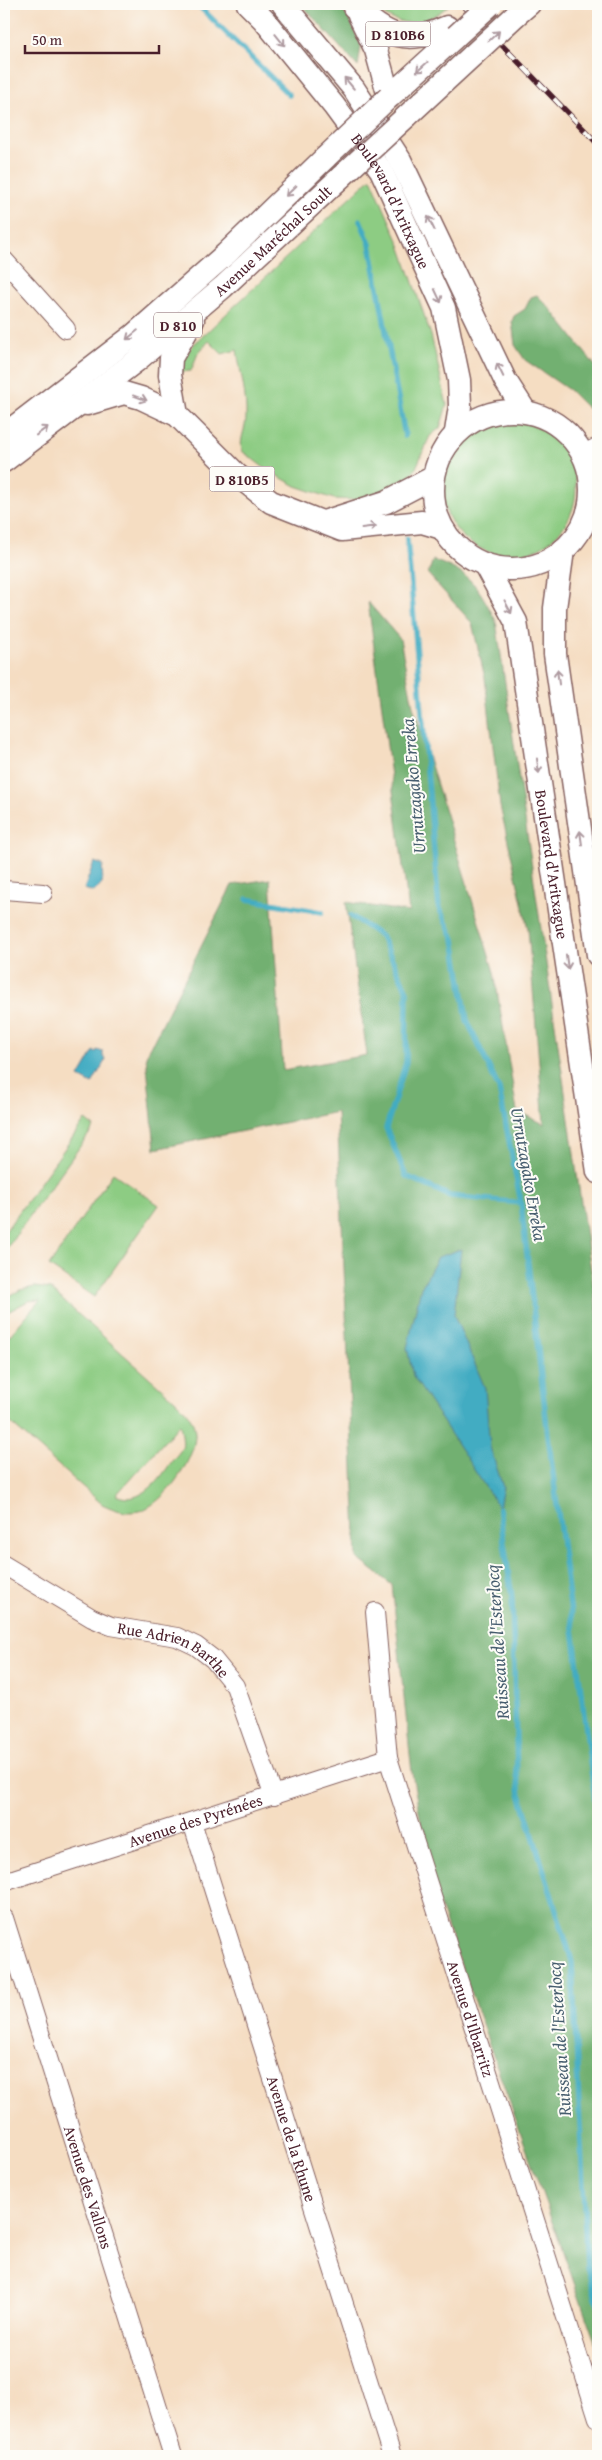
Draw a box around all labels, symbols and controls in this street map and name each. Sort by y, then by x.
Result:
scale bar [25,22,159,54]
road number: D 810B6 [366,22,430,46]
text: 50 m [32,29,63,50]
one-way arrow [488,30,501,42]
one-way arrow [275,33,286,46]
one-way arrow [416,61,429,73]
one-way arrow [343,76,355,89]
street label: Boulevard d'Aritxague [346,128,437,273]
street label: Avenue Maréchal Soult [209,179,338,302]
one-way arrow [285,184,297,197]
one-way arrow [426,215,436,230]
one-way arrow [434,288,444,303]
road number: D 810 [154,312,202,338]
one-way arrow [126,330,139,341]
one-way arrow [495,362,505,377]
one-way arrow [132,394,147,403]
one-way arrow [35,426,49,436]
road number: D 810B5 [210,466,274,492]
one-way arrow [361,522,377,532]
one-way arrow [503,600,513,615]
one-way arrow [553,669,563,685]
water label: Urrutzagako Erreka [394,717,432,855]
one-way arrow [533,758,543,774]
street label: Boulevard d'Aritxague [529,788,575,941]
one-way arrow [576,830,586,846]
one-way arrow [562,953,572,969]
water label: Urrutzagako Erreka [504,1105,554,1244]
water label: Ruisseau de l'Esterlocq [478,1563,516,1721]
street label: Rue Adrien Barthe [116,1615,236,1683]
street label: Avenue des Pyrénées [125,1787,265,1853]
street label: Avenue d'Ilbarritz [441,1957,501,2080]
water label: Ruisseau de l'Esterlocq [540,1960,578,2118]
street label: Avenue de la Rhune [261,2072,323,2205]
street label: Avenue des Vallons [58,2122,119,2252]

